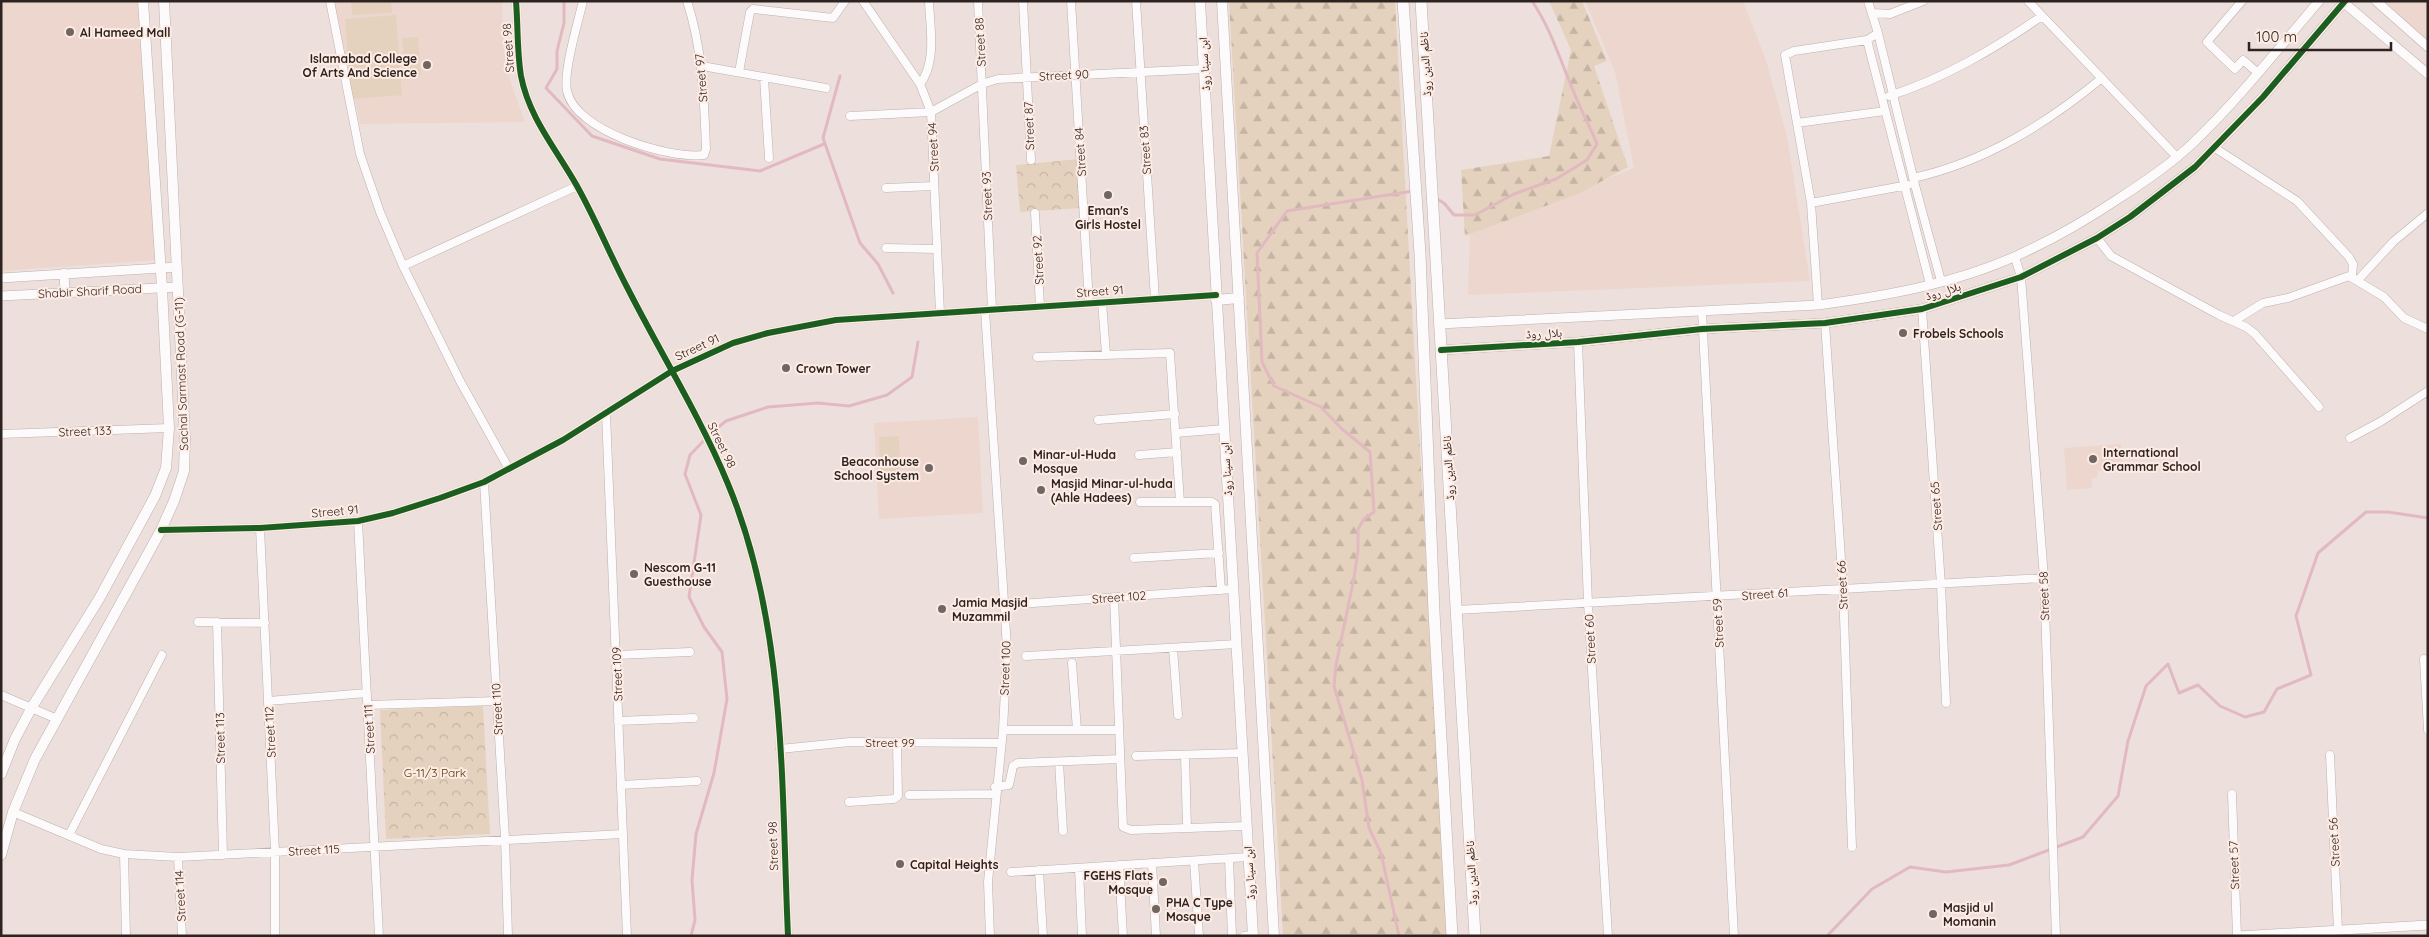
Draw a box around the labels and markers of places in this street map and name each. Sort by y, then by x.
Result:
place label: Al Hameed Mall [80,25,170,40]
marker: Al Hameed Mall [64,26,76,38]
place label: Islamabad College Of Arts And Science [303,51,417,80]
marker: Islamabad College Of Arts And Science [421,59,433,71]
marker: Eman's Girls Hostel [1102,189,1114,201]
place label: Eman's Girls Hostel [1075,203,1141,232]
place label: Frobels Schools [1913,326,2004,341]
marker: Frobels Schools [1897,327,1909,339]
place label: Crown Tower [796,361,871,376]
marker: Crown Tower [780,362,792,374]
place label: International Grammar School [2103,445,2201,474]
place label: Minar-ul-Huda Mosque [1033,447,1116,476]
marker: International Grammar School [2087,453,2099,465]
place label: Beaconhouse School System [834,454,919,483]
marker: Minar-ul-Huda Mosque [1017,455,1029,467]
marker: Beaconhouse School System [923,462,935,474]
place label: Masjid Minar-ul-huda (Ahle Hadees) [1051,476,1173,505]
marker: Masjid Minar-ul-huda (Ahle Hadees) [1035,484,1047,496]
place label: Nescom G-11 Guesthouse [644,560,716,589]
marker: Nescom G-11 Guesthouse [628,568,640,580]
place label: Jamia Masjid Muzammil [952,595,1028,624]
marker: Jamia Masjid Muzammil [936,603,948,615]
place label: Capital Heights [910,857,999,872]
marker: Capital Heights [894,858,906,870]
place label: FGEHS Flats Mosque [1084,868,1153,897]
marker: FGEHS Flats Mosque [1157,876,1169,888]
place label: PHA C Type Mosque [1166,895,1233,924]
place label: Masjid ul Momanin [1943,900,1996,929]
marker: PHA C Type Mosque [1150,903,1162,915]
marker: Masjid ul Momanin [1927,908,1939,920]

